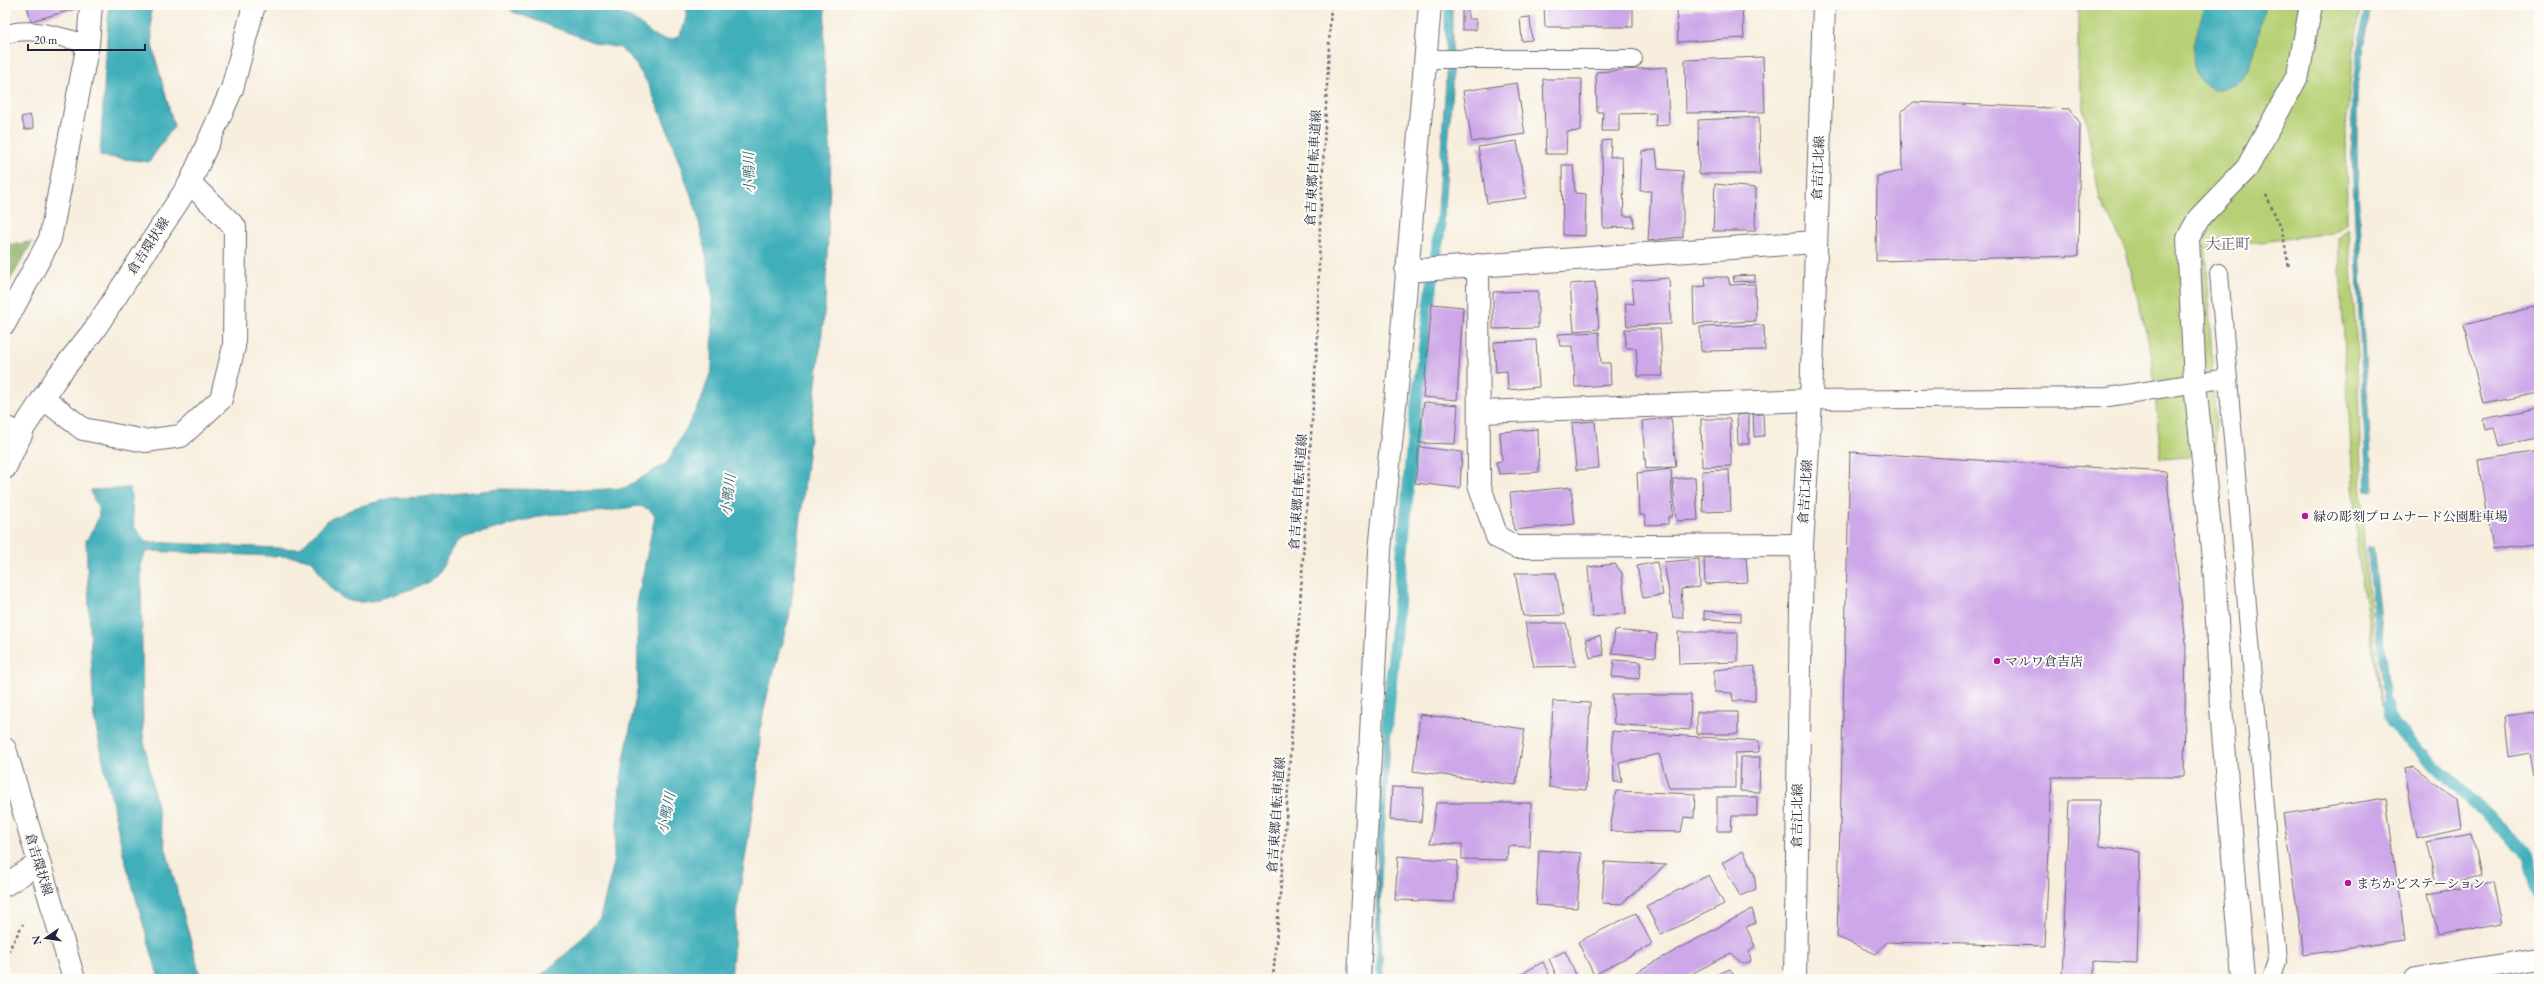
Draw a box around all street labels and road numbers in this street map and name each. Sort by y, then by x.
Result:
street label: 倉吉東郷自転車道線 [1301,109,1325,227]
street label: 倉吉江北線 [1808,135,1828,201]
street label: 倉吉環状線 [123,214,173,278]
street label: 倉吉東郷自転車道線 [1285,433,1311,551]
street label: 倉吉江北線 [1794,459,1816,525]
street label: 倉吉東郷自転車道線 [1263,756,1289,874]
street label: 倉吉江北線 [1788,783,1806,849]
street label: 倉吉環状線 [21,830,57,898]

